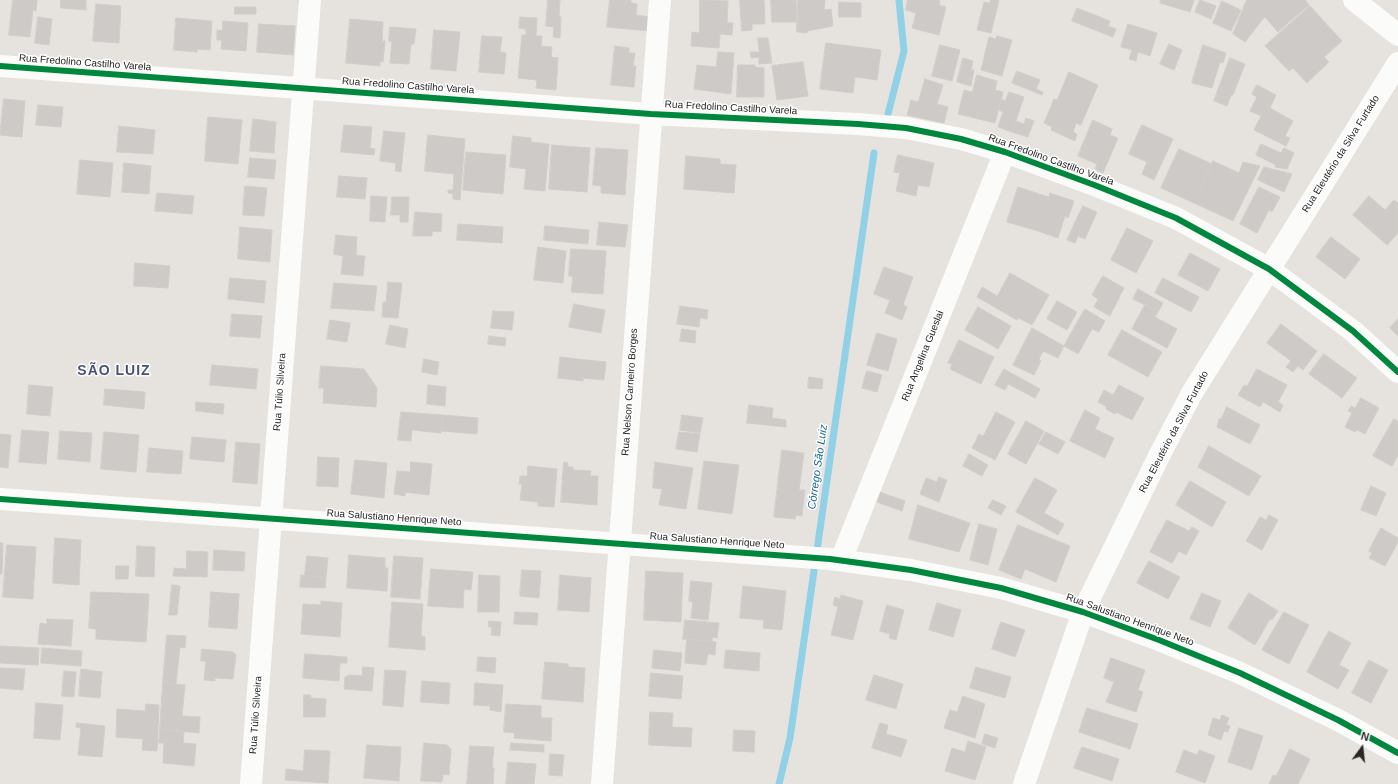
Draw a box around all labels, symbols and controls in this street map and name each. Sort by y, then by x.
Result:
street label: Rua Fredolino Castilho Varela [18,52,152,74]
street label: Rua Fredolino Castilho Varela [341,75,475,97]
street label: Rua Eleutério da Silva Furtado [1300,93,1382,215]
street label: Rua Fredolino Castilho Varela [664,99,798,117]
street label: Rua Fredolino Castilho Varela [987,132,1115,188]
street label: Rua Angelina Gueslai [899,309,947,403]
street label: Rua Nelson Carneiro Borges [620,328,640,456]
street label: Rua Túlio Silveira [271,352,289,432]
district label: SÃO LUIZ [77,363,151,379]
street label: Rua Eleutério da Silva Furtado [1137,369,1211,495]
water label: Córrego São Luiz [806,424,830,510]
street label: Rua Salustiano Henrique Neto [326,507,462,529]
street label: Rua Salustiano Henrique Neto [649,530,785,552]
street label: Rua Salustiano Henrique Neto [1064,591,1196,649]
street label: Rua Túlio Silveira [247,675,265,755]
north arrow [1342,728,1382,768]
text: N [1360,730,1370,743]

